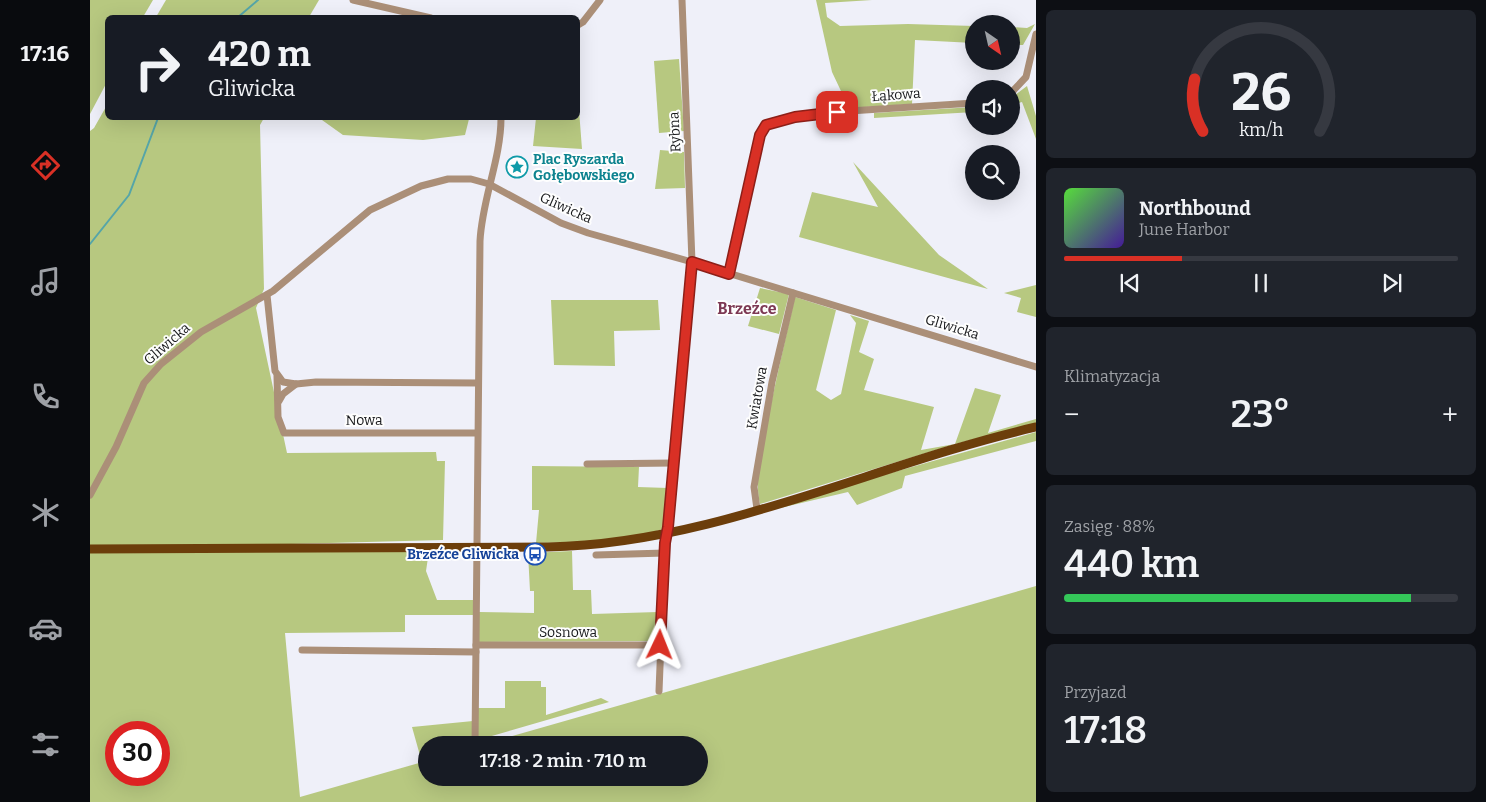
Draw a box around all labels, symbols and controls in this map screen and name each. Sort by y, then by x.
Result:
north arrow [965,15,1020,70]
map controls [965,15,1020,200]
text: 420 m [208,33,311,75]
icon: right [125,35,190,100]
text: 17:16 [21,40,69,67]
text: 26 [1231,61,1291,124]
text: Gliwicka [208,75,295,102]
button: sound [965,80,1020,135]
street label: Łąkowa [871,85,922,105]
pin [816,91,858,133]
icon: arrive [823,98,851,126]
street label: Rybna [665,111,685,153]
text: km/h [1239,119,1283,141]
button: search [965,145,1020,200]
icon: directions [28,148,63,183]
place label: Plac Ryszarda Gołębowskiego [533,151,635,184]
place icon: Plac Ryszarda Gołębowskiego [505,155,529,179]
street label: Gliwicka [537,189,595,227]
text: Northbound [1139,197,1251,220]
text: June Harbor [1139,220,1230,239]
icon: music [28,264,63,299]
icon: previous [1116,269,1144,297]
icon: pause [1247,269,1275,297]
icon: next [1378,269,1406,297]
district label: Brzeźce [717,299,777,318]
street label: Gliwicka [923,311,981,343]
street label: Gliwicka [140,319,194,369]
street label: Kwiatowa [743,365,771,431]
text: Klimatyzacja [1064,367,1160,386]
icon: phone [28,379,63,414]
text: 23° [1231,391,1291,437]
text: − [1064,398,1079,431]
text: + [1442,398,1458,431]
street label: Nowa [345,412,383,429]
icon: climate [28,495,63,530]
text: Zasięg · 88% [1064,517,1155,536]
text: 440 km [1064,541,1199,587]
bus stop icon: Brzeźce Gliwicka [523,542,547,566]
place label: Brzeźce Gliwicka [407,546,519,563]
icon: car [28,611,63,646]
position arrow [633,618,685,670]
street label: Sosnowa [539,624,597,641]
text: Przyjazd [1064,683,1126,702]
text: 17:18 [1064,707,1147,753]
speed limit sign: 30 [105,721,170,786]
icon: filters [28,727,63,762]
text: 17:18 · 2 min · 710 m [480,749,646,772]

